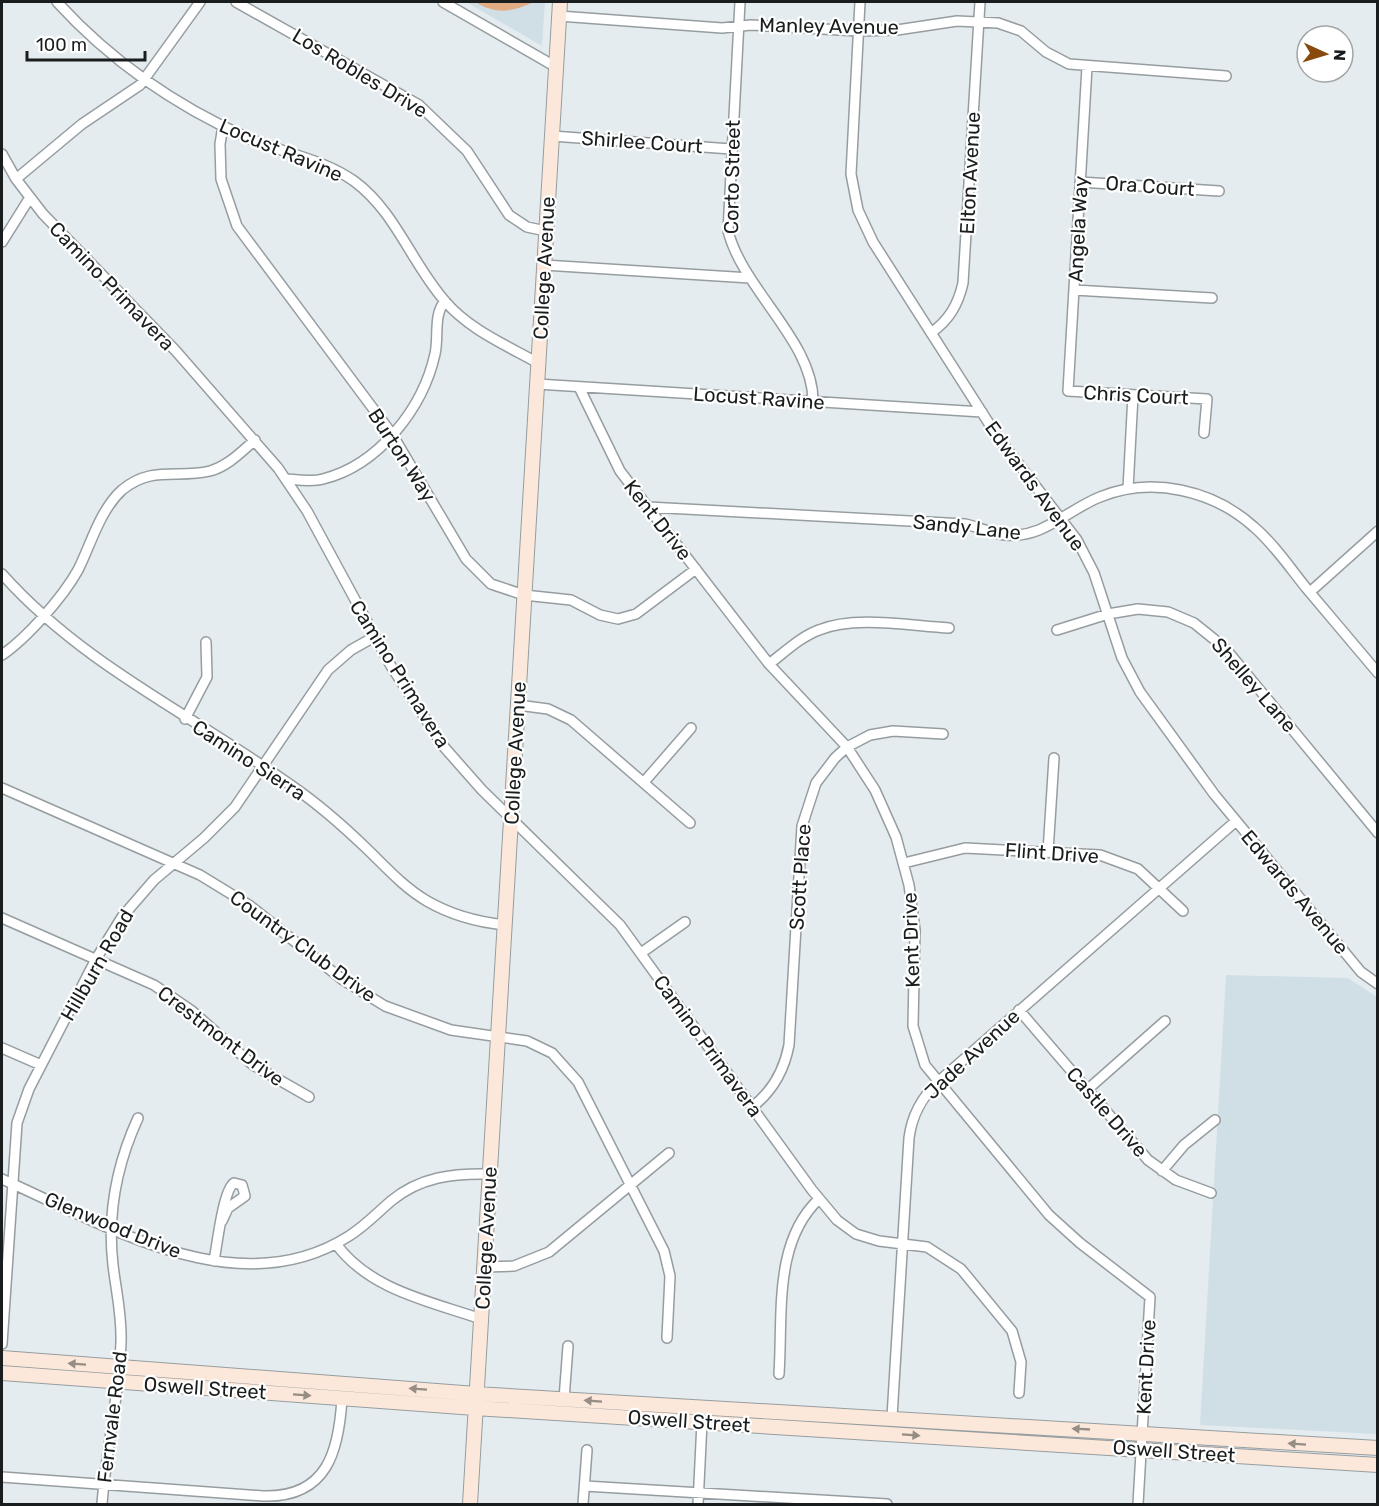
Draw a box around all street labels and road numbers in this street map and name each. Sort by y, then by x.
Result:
street label: Manley Avenue [759,13,899,39]
street label: Los Robles Drive [288,23,432,123]
street label: Elton Avenue [955,111,985,235]
street label: Locust Ravine [216,113,346,187]
street label: Corto Street [719,119,745,234]
street label: Shirlee Court [581,126,704,158]
street label: Ora Court [1105,171,1195,201]
street label: Angela Way [1063,175,1093,283]
street label: College Avenue [528,196,560,340]
street label: Camino Primavera [44,217,180,355]
street label: Chris Court [1083,380,1189,410]
street label: Locust Ravine [692,381,826,415]
street label: Burton Way [363,404,441,506]
street label: Edwards Avenue [980,416,1090,556]
street label: Kent Drive [619,475,697,565]
street label: Sandy Lane [912,509,1022,545]
street label: Camino Primavera [345,596,455,752]
street label: Shelley Lane [1206,633,1302,737]
street label: College Avenue [499,681,531,825]
street label: Camino Sierra [188,715,310,805]
street label: Scott Place [784,823,816,931]
street label: Edwards Avenue [1236,825,1354,959]
street label: Flint Drive [1004,838,1100,868]
street label: Country Club Drive [225,885,381,1007]
street label: Kent Drive [897,892,925,988]
street label: Hillburn Road [55,905,139,1025]
street label: Camino Primavera [648,970,768,1122]
street label: Crestmont Drive [153,981,289,1091]
street label: Jade Avenue [920,1004,1024,1104]
street label: Castle Drive [1061,1062,1153,1162]
street label: College Avenue [470,1166,502,1310]
street label: Glenwood Drive [41,1187,185,1263]
street label: Kent Drive [1132,1319,1160,1415]
street label: Fernvale Road [92,1350,132,1484]
street label: Oswell Street [143,1372,267,1404]
street label: Oswell Street [627,1405,751,1437]
street label: Oswell Street [1112,1435,1236,1467]

